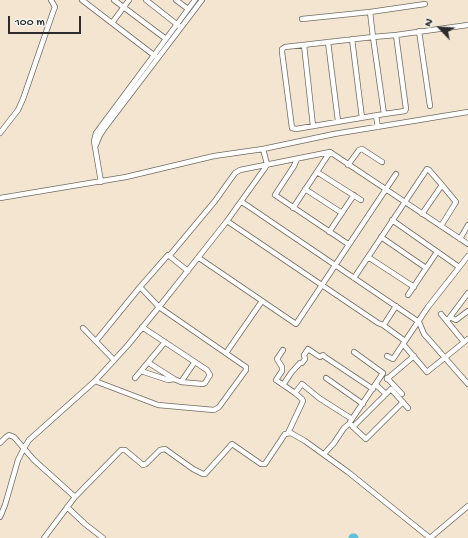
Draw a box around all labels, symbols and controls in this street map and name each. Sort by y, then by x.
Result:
scale bar [10,8,83,34]
north arrow [420,8,460,48]
text: 100 m [15,16,45,30]
text: N [422,17,436,29]

